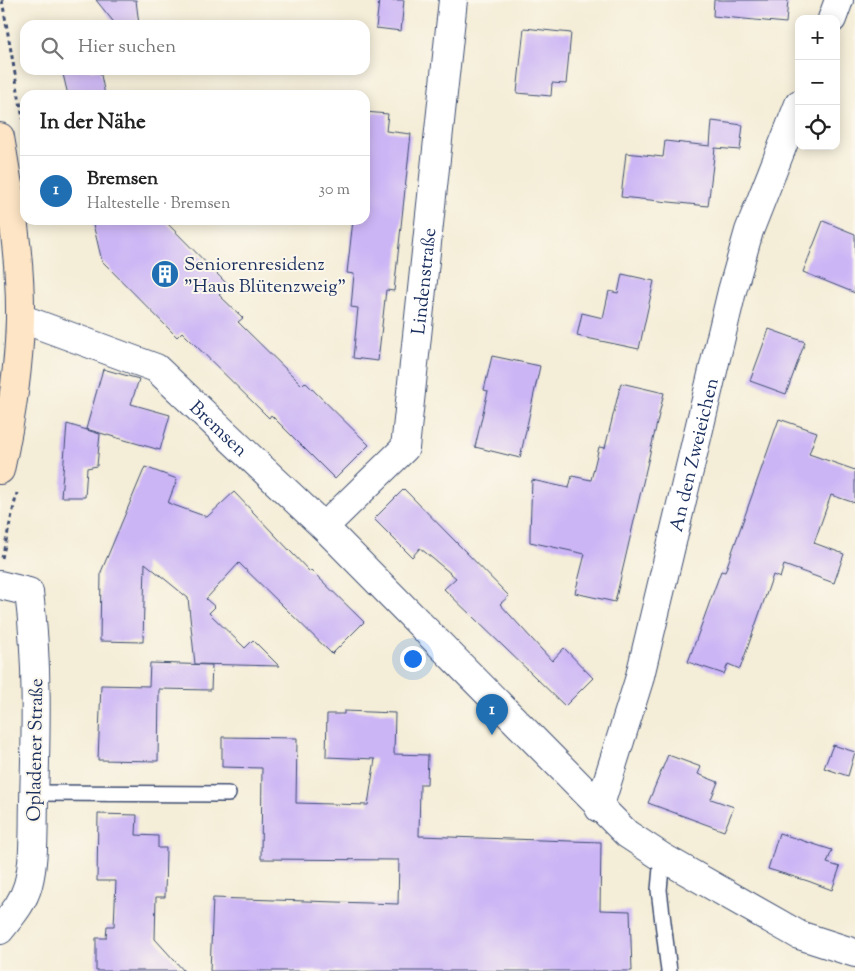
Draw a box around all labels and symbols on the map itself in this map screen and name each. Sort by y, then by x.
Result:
street label: Lindenstraße [406,226,445,336]
place label: Seniorenresidenz "Haus Blütenzweig" [184,252,346,301]
building icon: Seniorenresidenz "Haus Blütenzweig" [150,259,180,289]
street label: An den Zweieichen [664,375,727,535]
street label: Bremsen [182,395,253,464]
your location [400,646,426,672]
street label: Opladener Straße [22,678,51,822]
pin: 1 [476,694,508,735]

